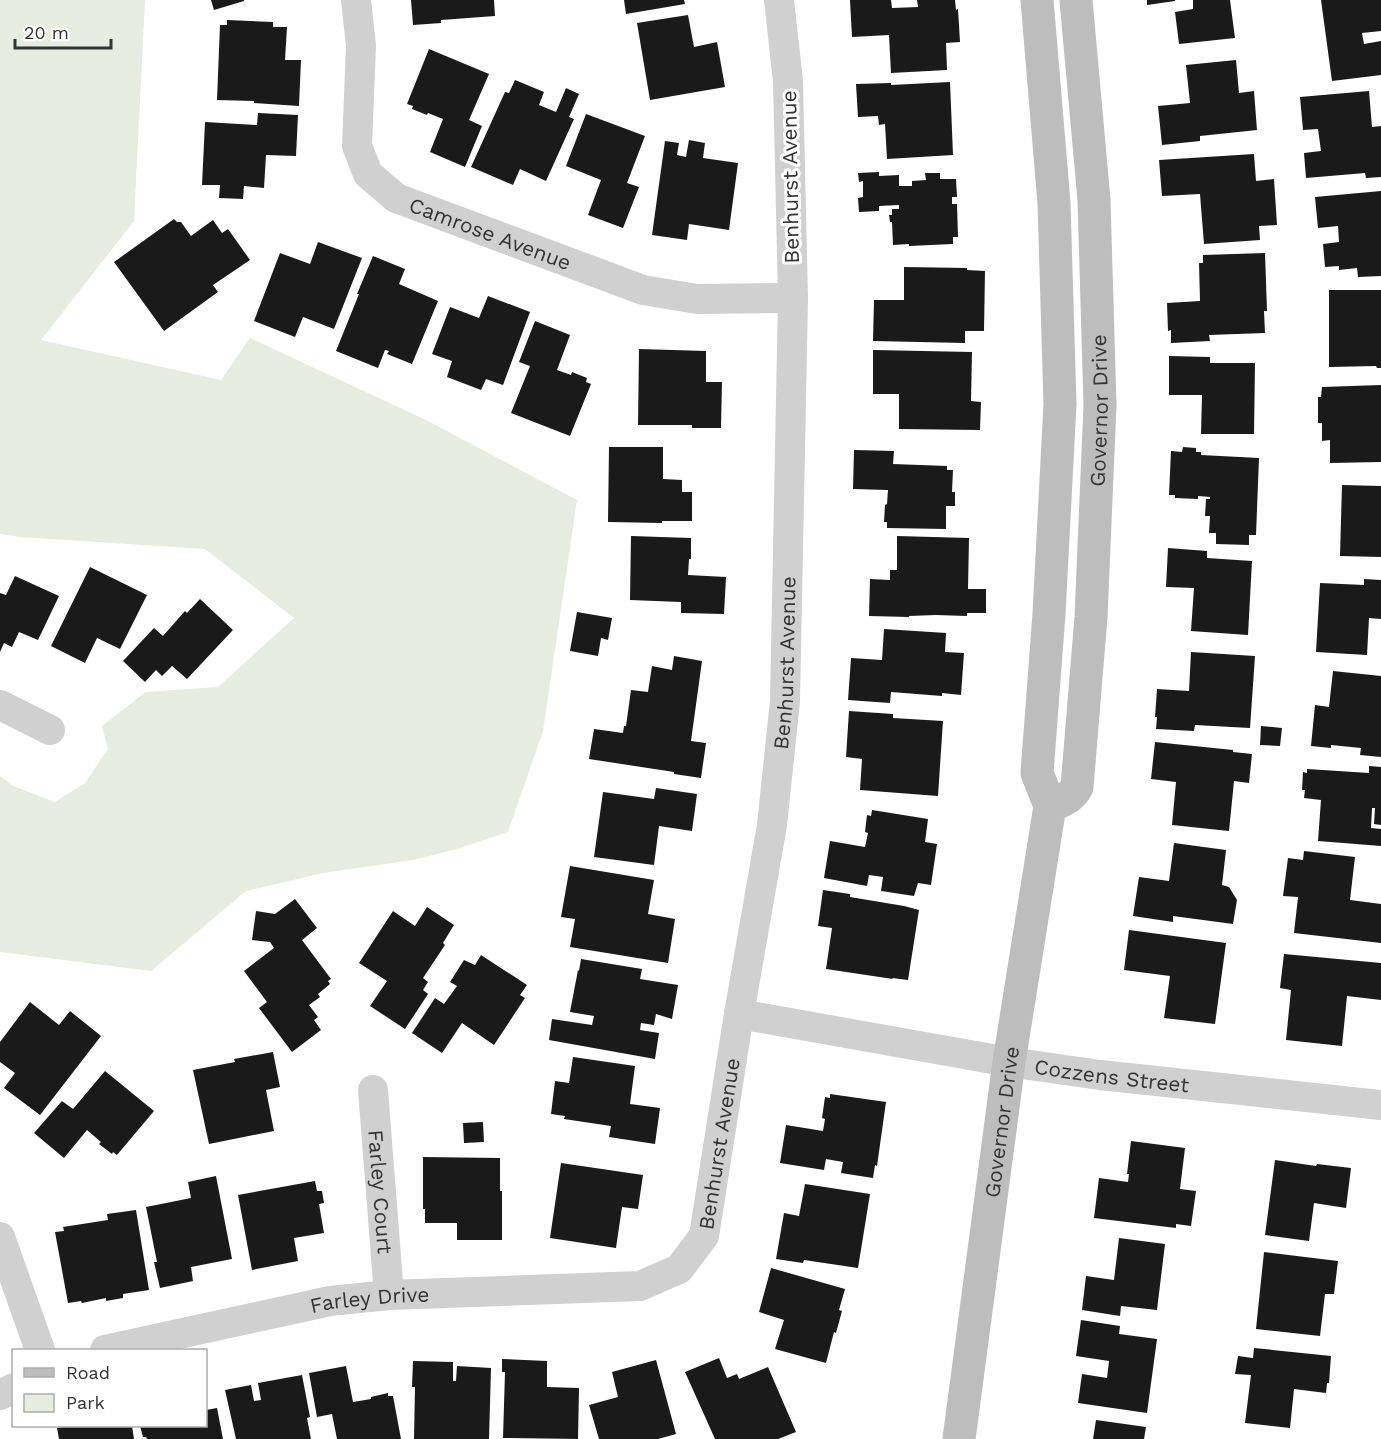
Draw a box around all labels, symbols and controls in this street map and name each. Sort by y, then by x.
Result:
scale bar [15,12,111,50]
text: 20 m [24,22,69,43]
street label: Benhurst Avenue [776,90,804,264]
street label: Camrose Avenue [406,192,575,275]
street label: Governor Drive [1084,334,1113,487]
street label: Benhurst Avenue [767,576,800,751]
street label: Governor Drive [979,1044,1024,1199]
street label: Cozzens Street [1033,1053,1191,1097]
street label: Benhurst Avenue [693,1056,744,1231]
street label: Farley Court [364,1129,398,1255]
street label: Farley Drive [308,1281,430,1318]
legend [12,1349,207,1427]
text: Road [66,1362,110,1383]
text: Park [66,1392,105,1413]

